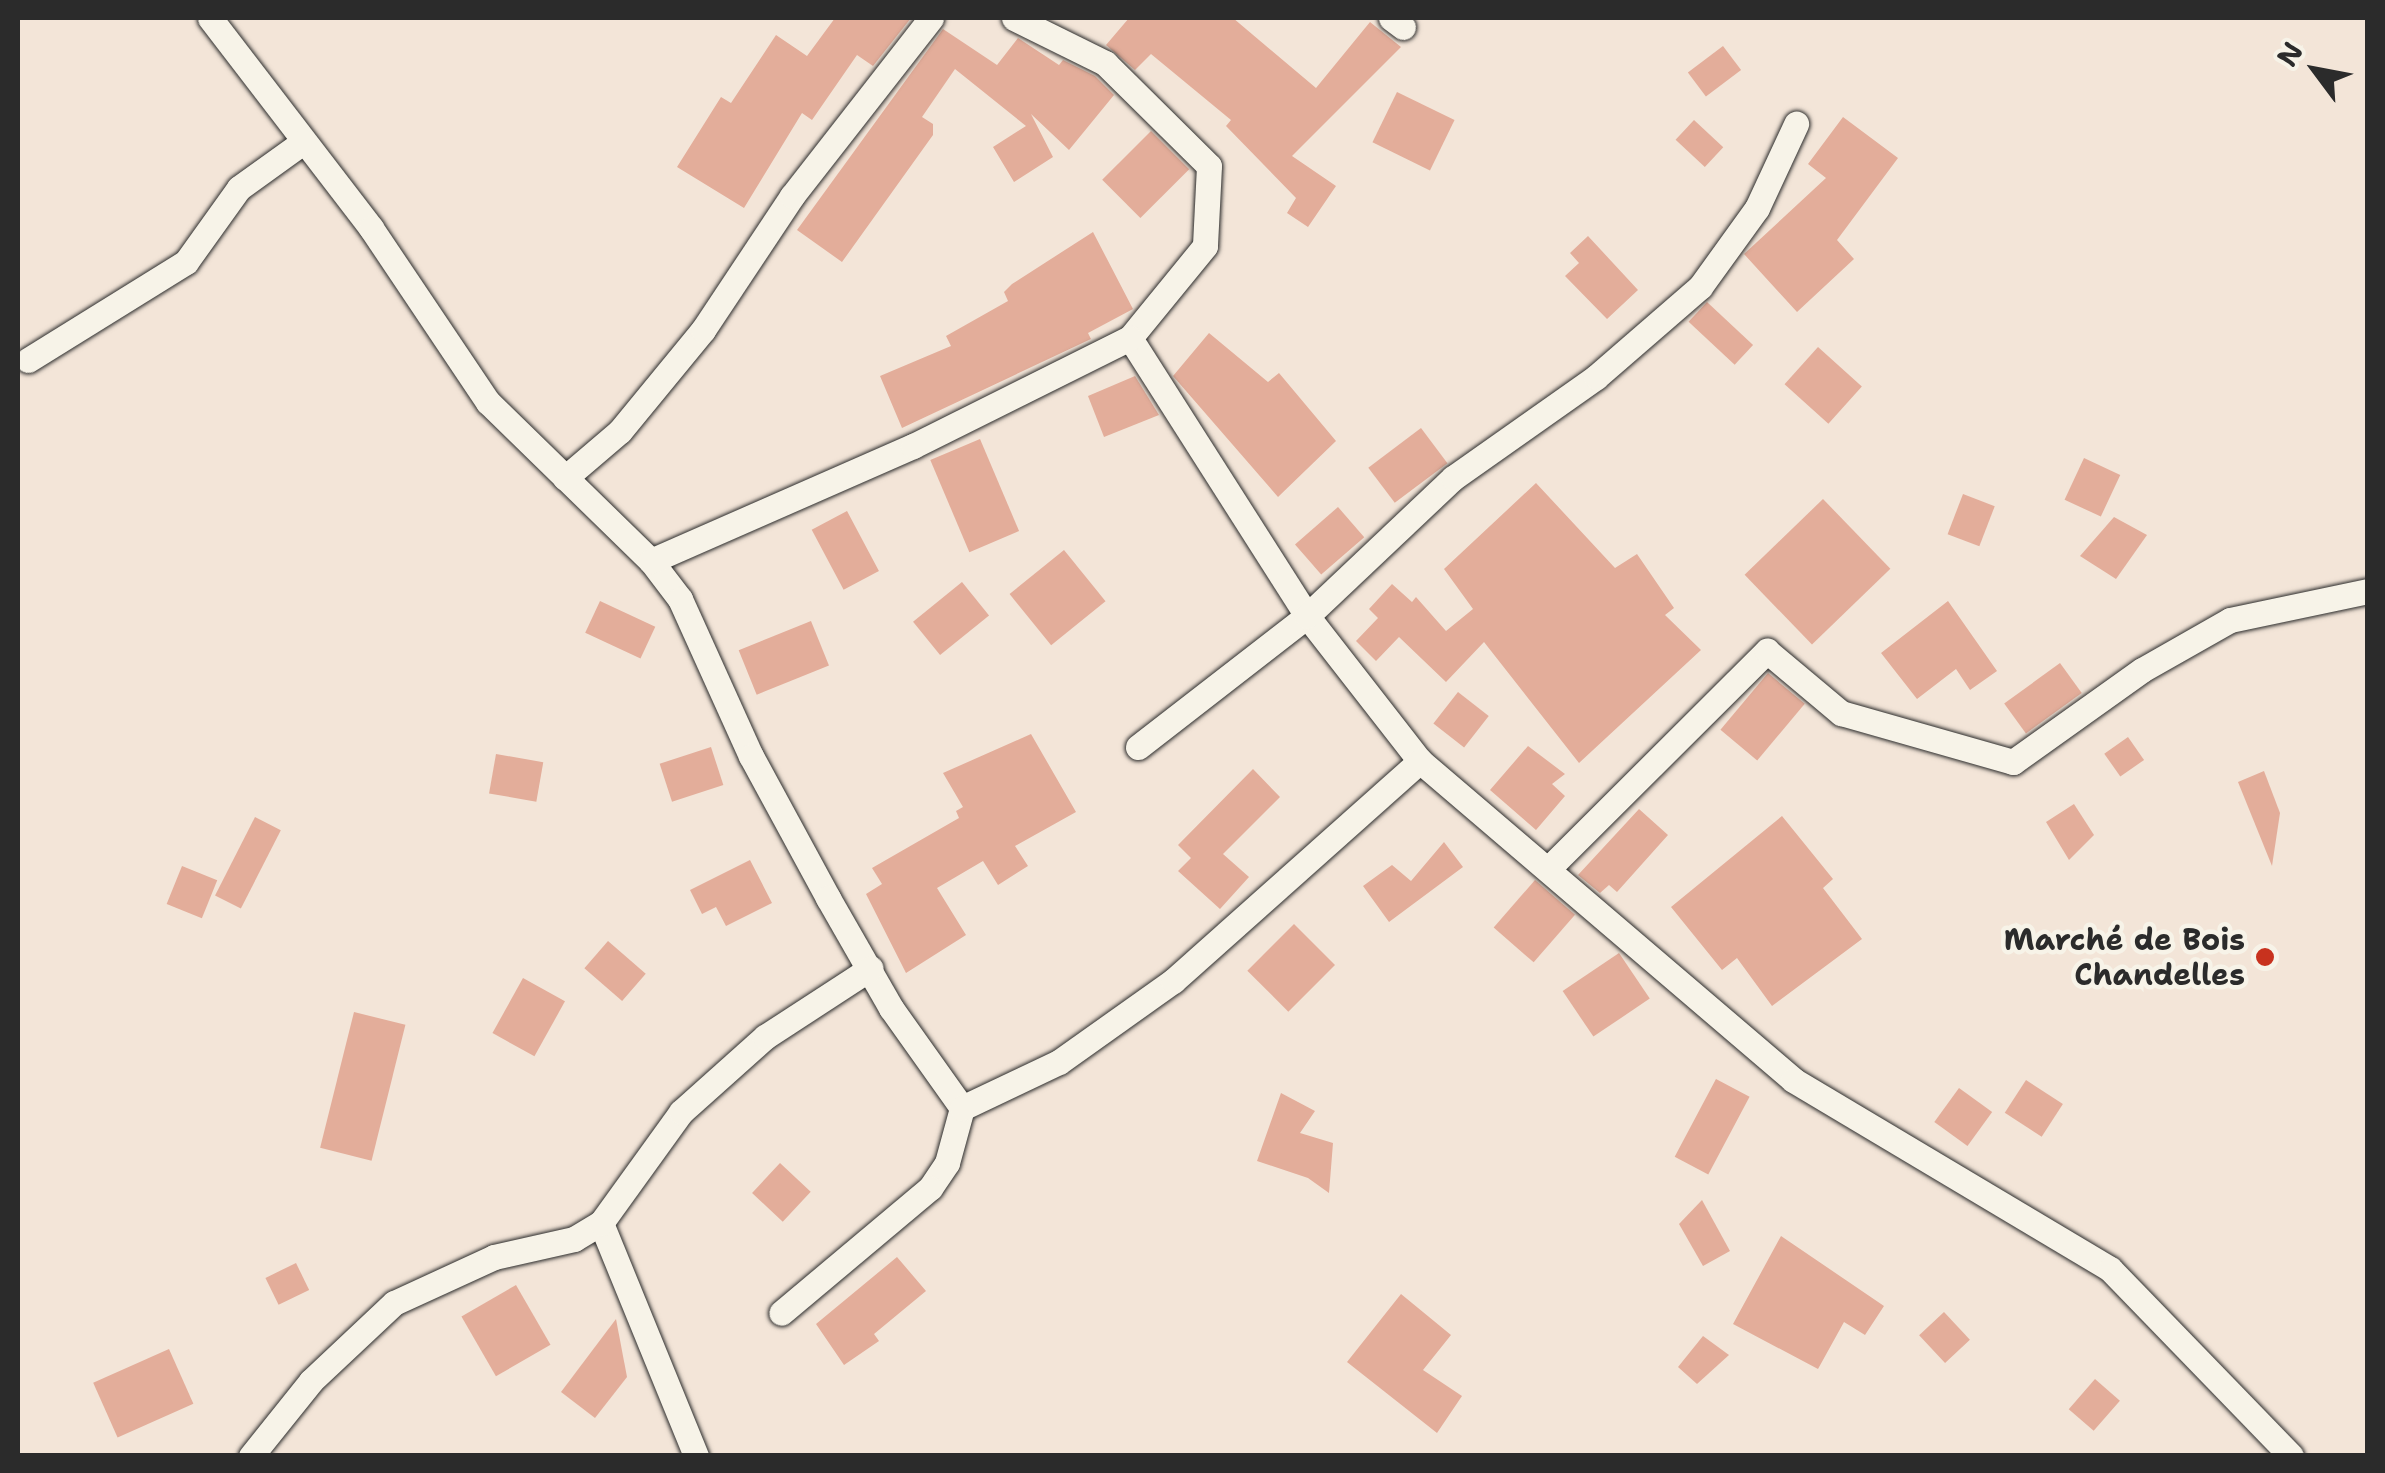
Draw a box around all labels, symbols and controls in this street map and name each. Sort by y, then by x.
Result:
north arrow [2265,20,2365,120]
text: N [2268,35,2312,74]
place label: Marché de Bois Chandelles [2004,922,2245,992]
marker: Marché de Bois Chandelles [2254,946,2276,968]

